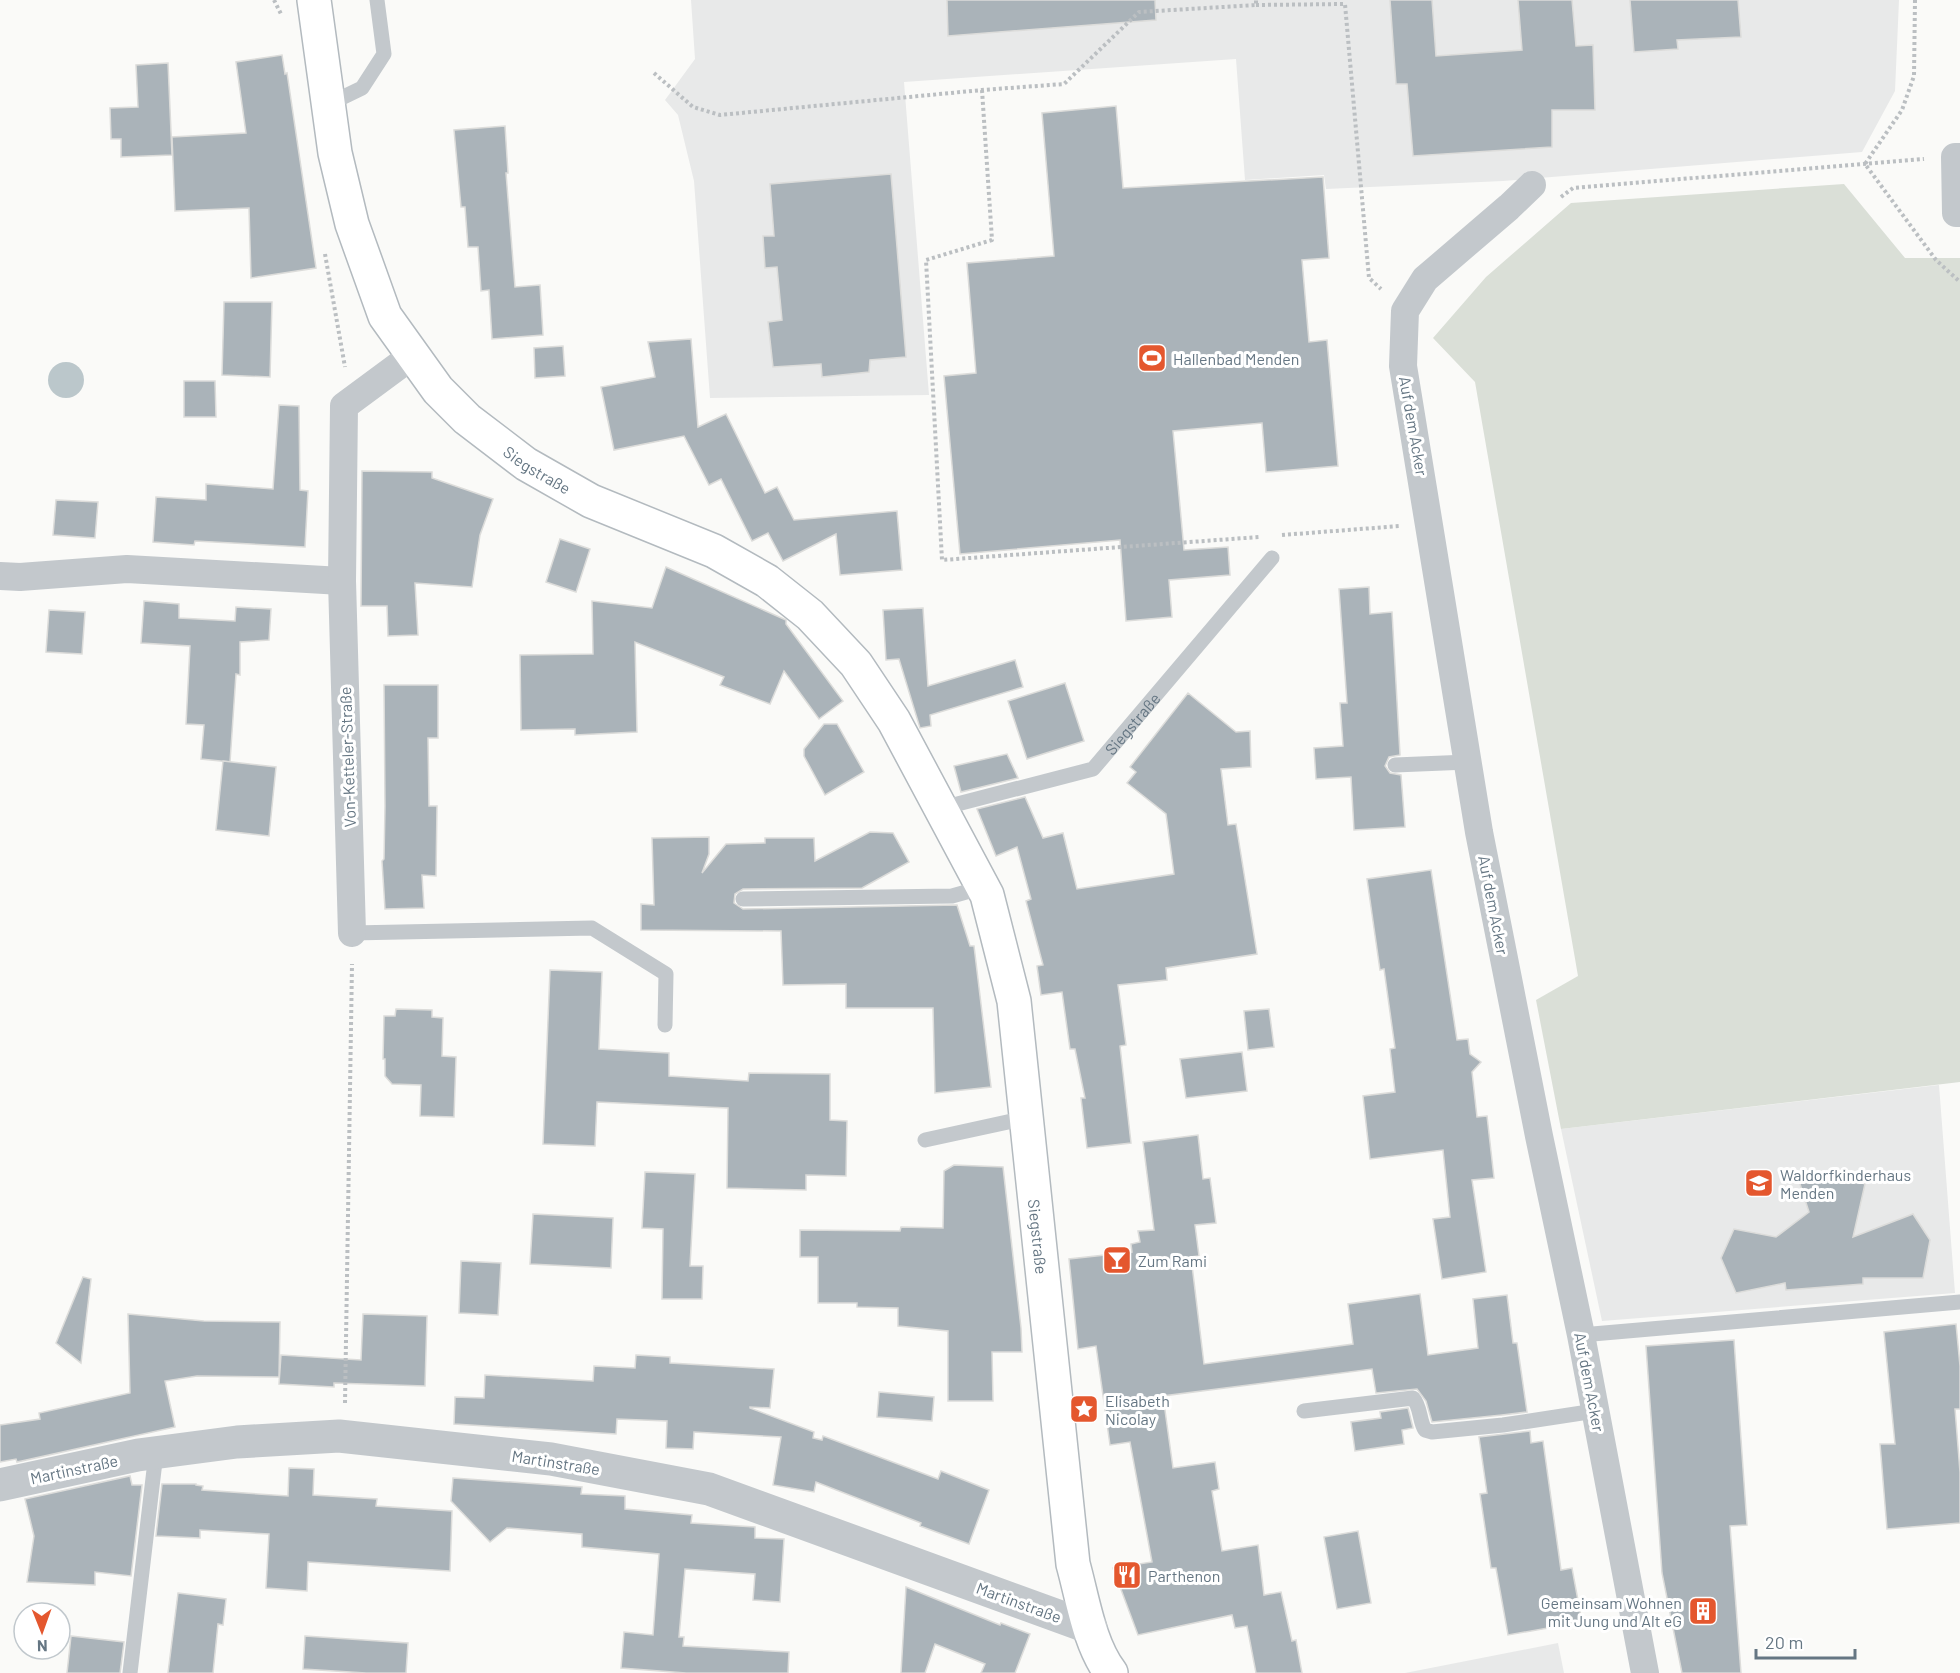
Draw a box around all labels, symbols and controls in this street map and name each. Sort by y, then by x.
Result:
sports icon: Hallenbad Menden [1136,342,1168,374]
place label: Hallenbad Menden [1173,349,1299,368]
street label: Auf dem Acker [1396,375,1432,477]
street label: Siegstraße [500,441,574,497]
street label: Von-Ketteler-Straße [335,686,359,828]
street label: Siegstraße [1100,688,1163,758]
street label: Auf dem Acker [1475,854,1513,956]
place label: Waldorfkinderhaus Menden [1780,1165,1911,1202]
school or university icon: Waldorfkinderhaus Menden [1743,1167,1775,1199]
street label: Siegstraße [1025,1198,1052,1275]
bar icon: Zum Rami [1101,1244,1133,1276]
place label: Zum Rami [1138,1251,1207,1270]
street label: Auf dem Acker [1571,1331,1609,1433]
place label: Elisabeth Nicolay [1105,1391,1170,1428]
place icon: Elisabeth Nicolay [1068,1393,1100,1425]
street label: Martinstraße [511,1446,601,1478]
street label: Martinstraße [28,1450,120,1488]
restaurant icon: Parthenon [1111,1559,1143,1591]
place label: Parthenon [1148,1566,1220,1585]
street label: Martinstraße [974,1578,1064,1626]
place label: Gemeinsam Wohnen mit Jung und Alt eG [1541,1593,1682,1630]
building icon: Gemeinsam Wohnen mit Jung und Alt eG [1687,1595,1719,1627]
north arrow [12,1601,72,1661]
scale bar [1756,1622,1855,1660]
text: 20 m [1765,1631,1803,1653]
text: N [37,1637,48,1656]

